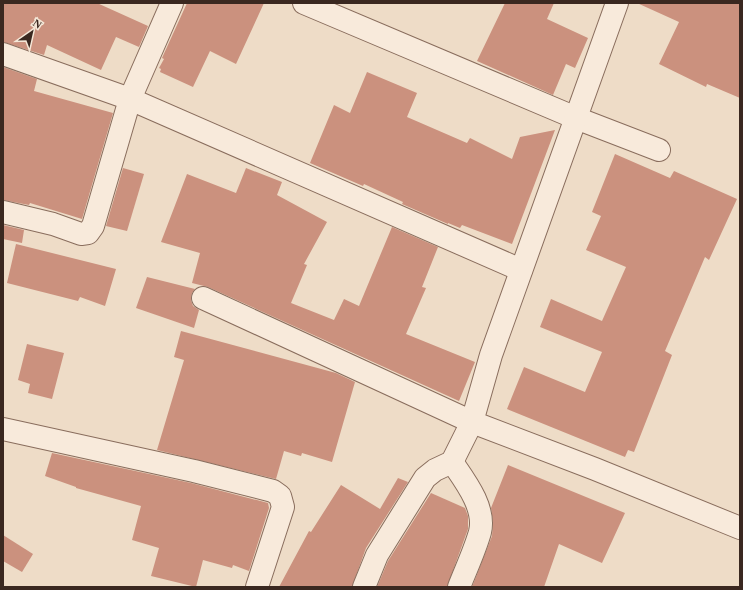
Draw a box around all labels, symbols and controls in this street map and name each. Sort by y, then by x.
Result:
north arrow [12,12,52,52]
text: N [31,17,44,31]

